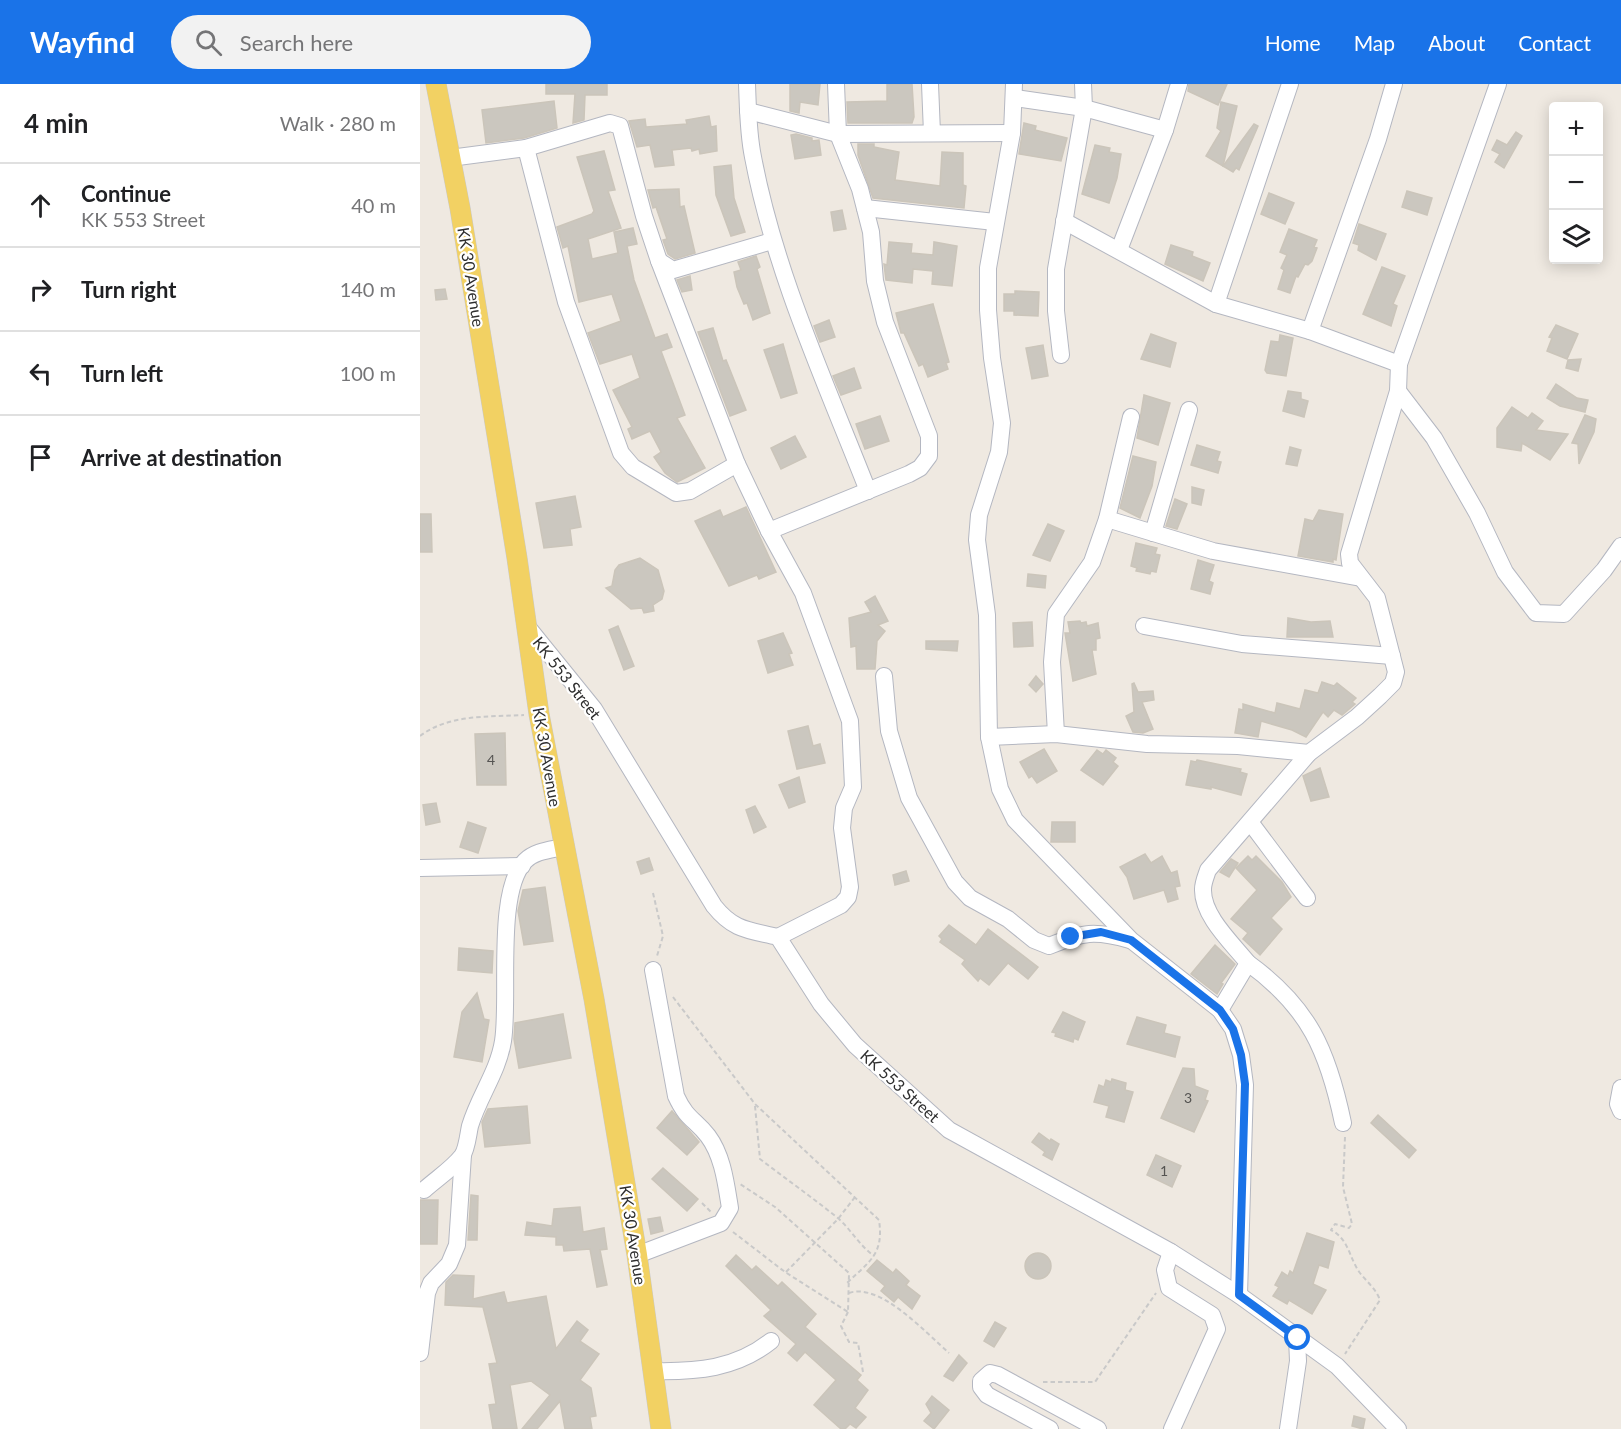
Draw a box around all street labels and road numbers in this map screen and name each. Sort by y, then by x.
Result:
street label: KK 30 Avenue [454,226,489,328]
street label: KK 553 Street [529,633,606,723]
street label: KK 30 Avenue [529,706,566,808]
street label: KK 553 Street [857,1045,944,1126]
street label: KK 30 Avenue [616,1184,651,1286]

